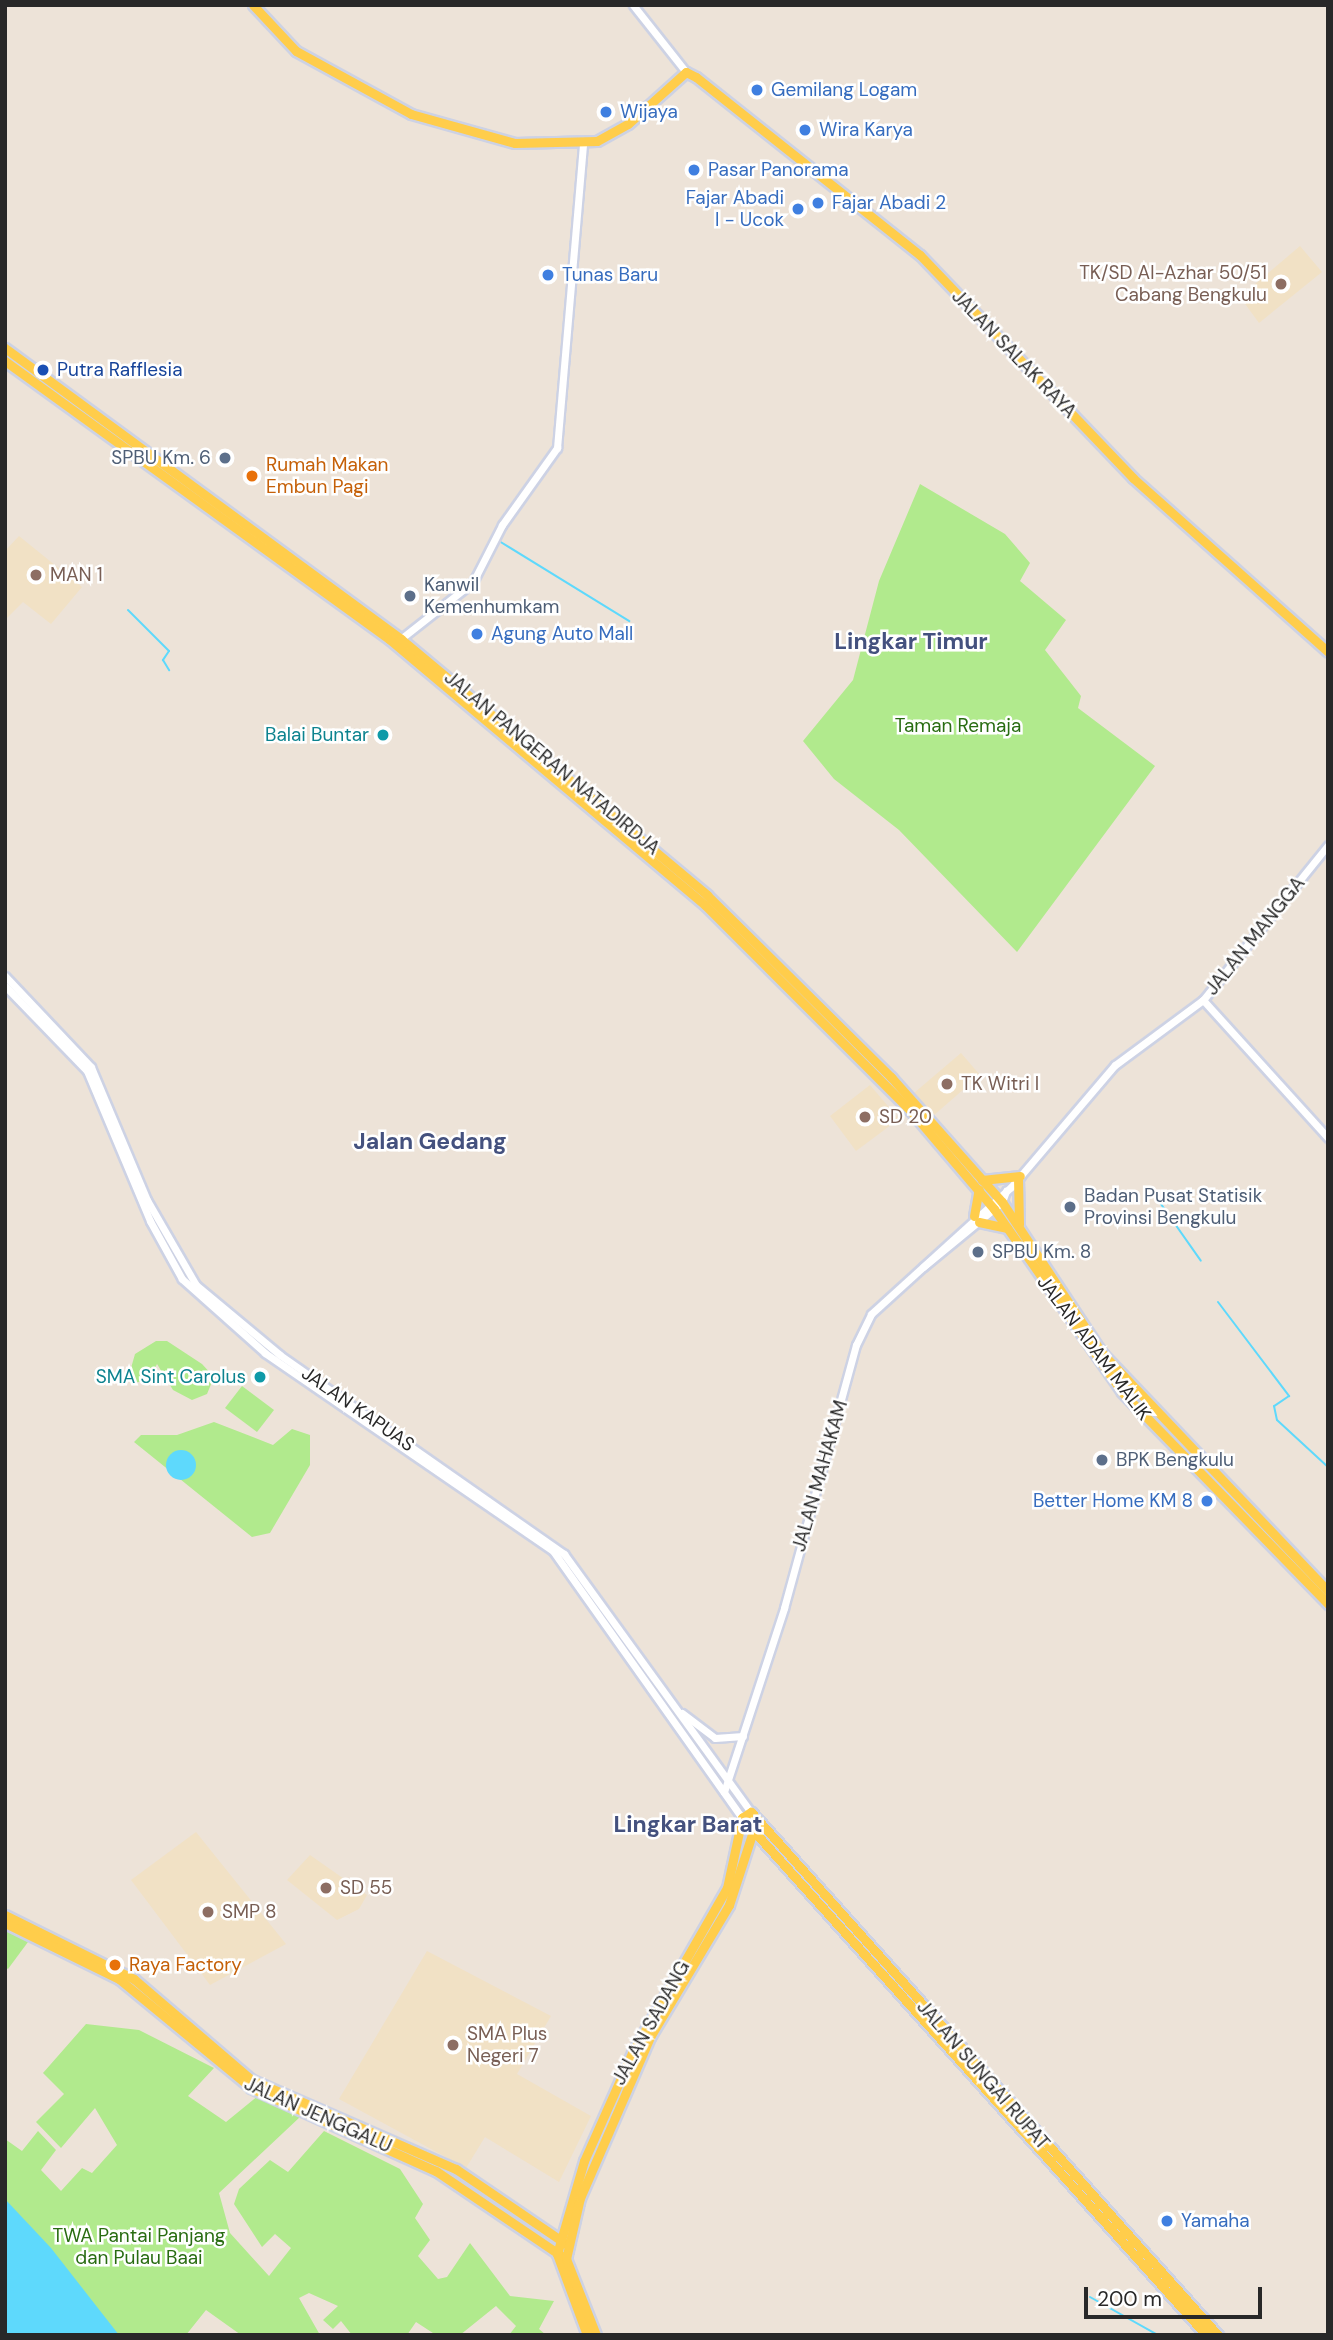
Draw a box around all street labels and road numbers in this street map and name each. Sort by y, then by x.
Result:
street label: JALAN SALAK RAYA [947,285,1081,423]
street label: JALAN PANGERAN NATADIRDJA [440,666,664,860]
street label: JALAN MANGGA [1200,872,1310,1000]
street label: JALAN ADAM MALIK [1032,1271,1156,1425]
street label: JALAN KAPUAS [297,1362,419,1456]
street label: JALAN MAHAKAM [788,1398,852,1554]
street label: JALAN SADANG [608,1957,694,2089]
street label: JALAN SUNGAI RUPAT [912,1996,1054,2154]
street label: JALAN JENGGALU [241,2072,395,2158]

